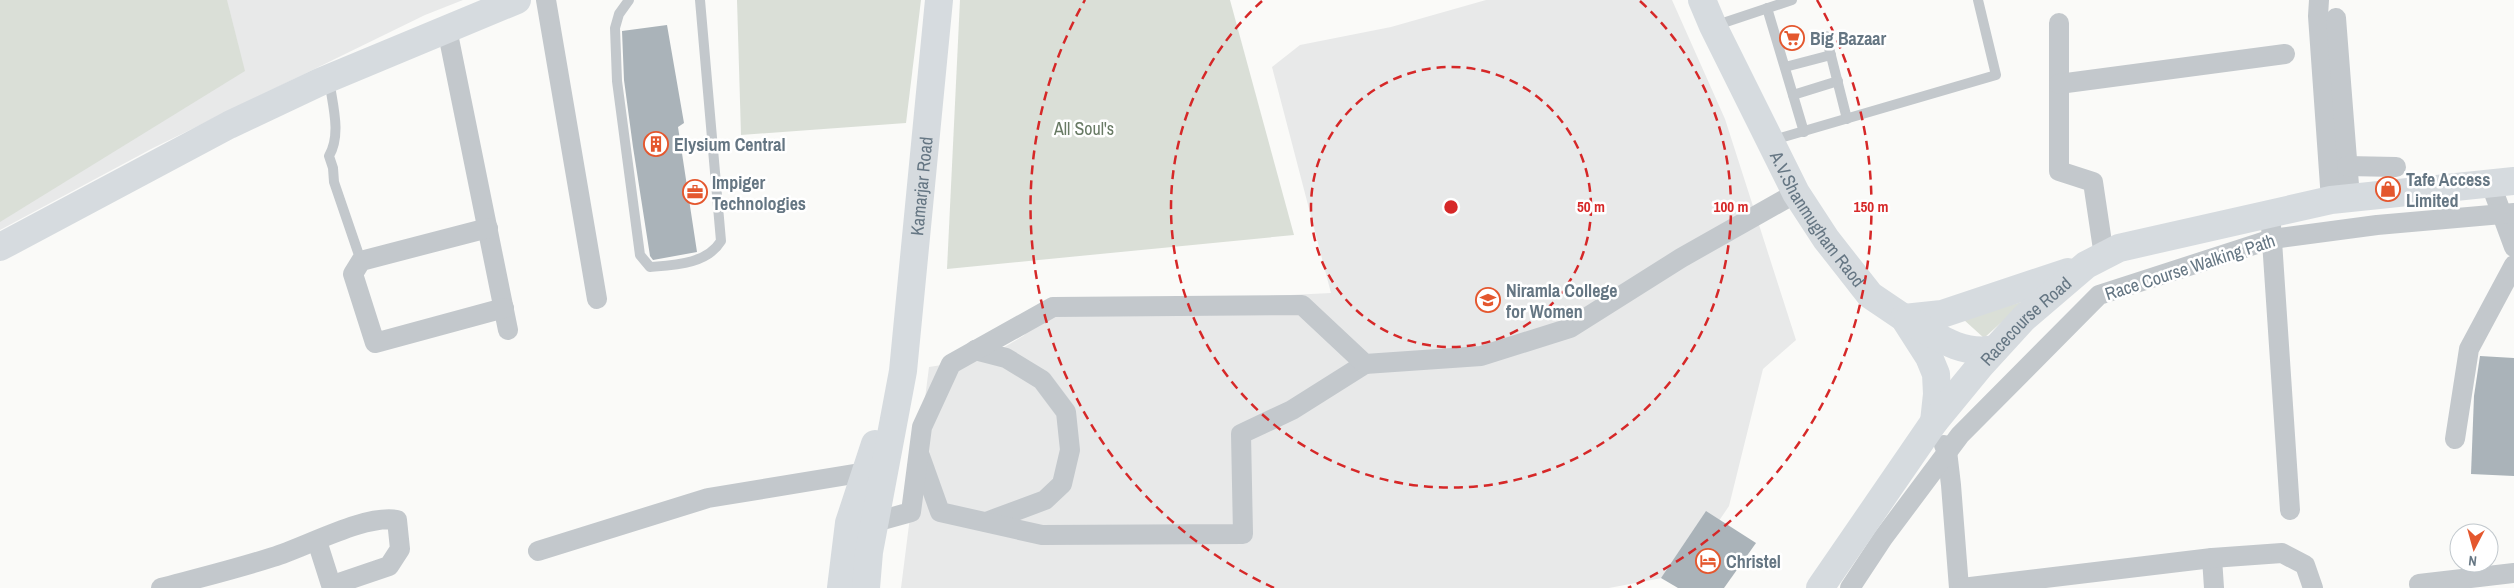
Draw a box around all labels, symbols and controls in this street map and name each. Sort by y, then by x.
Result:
supermarket icon: Big Bazaar [1779,25,1805,51]
place label: Big Bazaar [1810,26,1887,51]
park label: All Soul's [1053,116,1114,141]
building icon: Elysium Central [643,131,669,157]
place label: Elysium Central [674,132,786,157]
street label: Kamarjar Road [904,136,938,237]
street label: A.V.Shanmugham Raod [1764,146,1871,292]
place label: Tafe Access Limited [2406,167,2491,213]
place label: Impiger Technologies [712,170,806,216]
shop icon: Tafe Access Limited [2375,176,2401,202]
office icon: Impiger Technologies [682,179,708,205]
text: 50 m [1577,196,1605,217]
text: 100 m [1714,196,1748,217]
text: 150 m [1854,196,1888,217]
centre of rings [1442,198,1460,216]
street label: Race Course Walking Path [2102,228,2278,306]
street label: Racecourse Road [1974,271,2076,371]
place label: Niramla College for Women [1506,278,1618,324]
school or university icon: Niramla College for Women [1475,287,1501,313]
north arrow [2449,523,2499,573]
hotel icon: Christel [1695,548,1721,574]
place label: Christel [1726,549,1781,574]
text: N [2468,552,2478,570]

